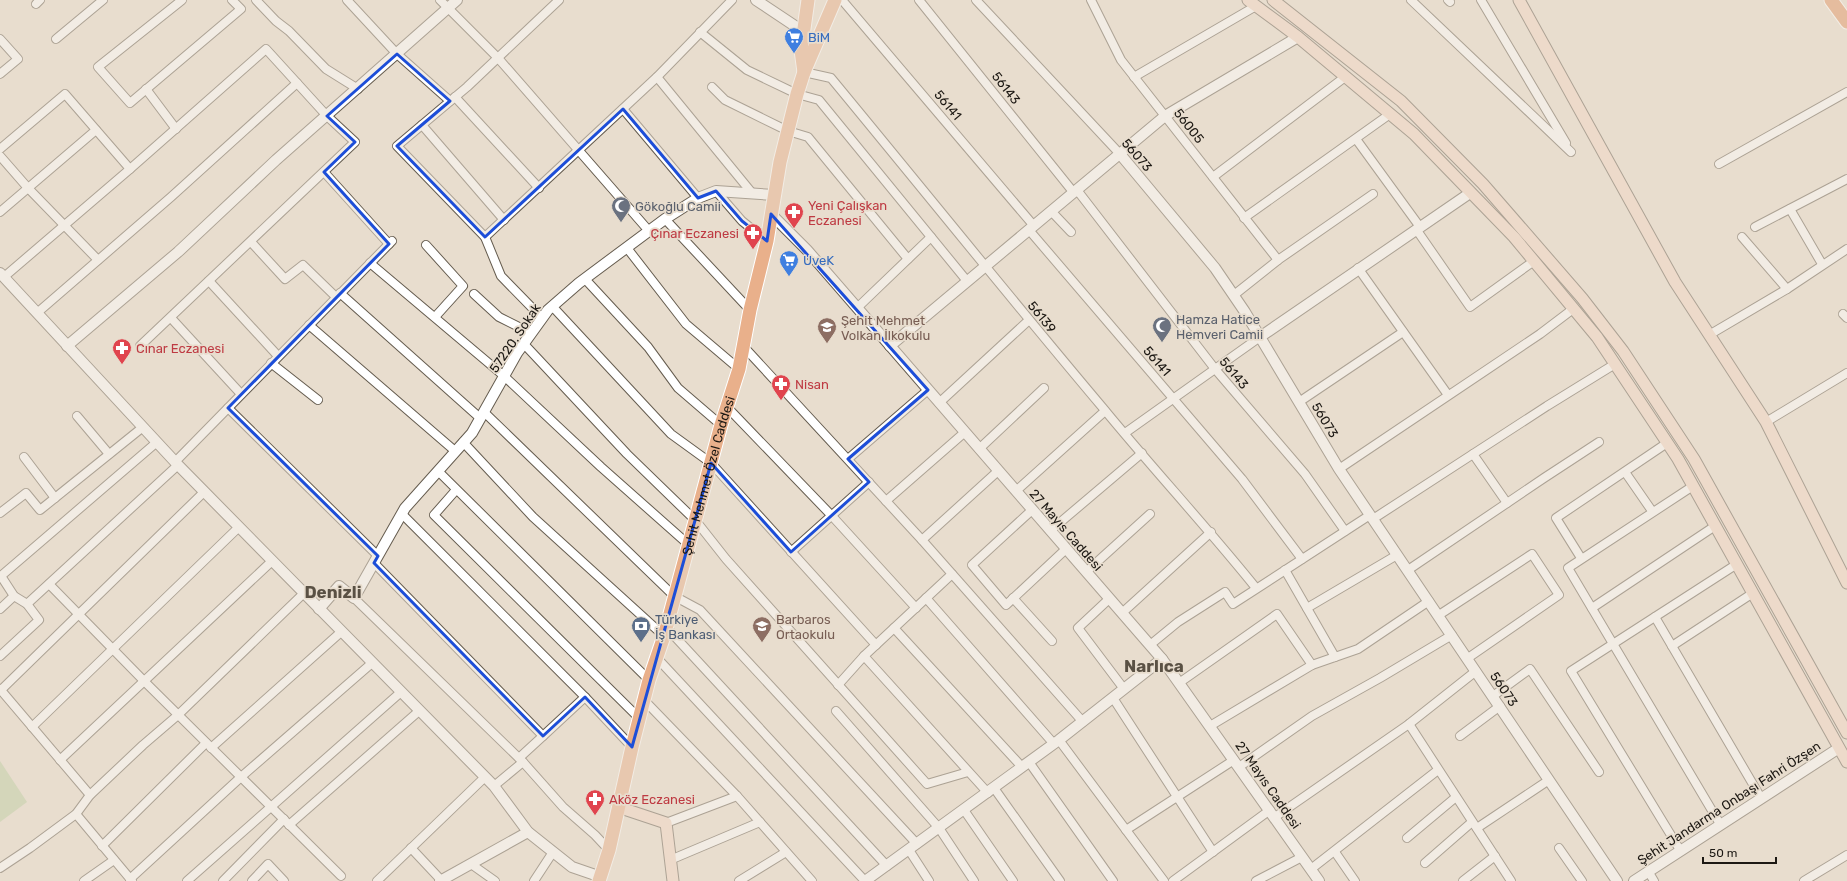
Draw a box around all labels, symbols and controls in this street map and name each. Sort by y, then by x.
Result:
supermarket icon: BiM [783,26,805,54]
place label: BiM [808,30,830,45]
street label: 56143 [989,69,1023,107]
street label: 56141 [931,87,965,123]
street label: 56005 [1171,106,1207,147]
street label: 56073 [1119,136,1155,175]
mosque icon: Gökoğlu Camii [610,195,632,223]
place label: Yeni Çalışkan Eczanesi [808,198,887,228]
place label: Gökoğlu Camii [635,199,721,215]
pharmacy icon: Yeni Çalışkan Eczanesi [783,201,805,229]
pharmacy icon: Çınar Eczanesi [742,222,764,250]
place label: Çınar Eczanesi [651,226,739,241]
supermarket icon: UveK [778,249,800,277]
place label: UveK [803,253,834,268]
street label: 56139 [1025,298,1059,336]
street label: 57220. Sokak [486,300,544,375]
place label: Hamza Hatice Hemveri Camii [1176,312,1263,342]
place label: Şehit Mehmet Volkan İlkokulu [841,313,930,343]
mosque icon: Hamza Hatice Hemveri Camii [1151,315,1173,343]
school or university icon: Şehit Mehmet Volkan İlkokulu [816,316,838,344]
pharmacy icon: Cınar Eczanesi [111,337,133,365]
place label: Cınar Eczanesi [136,341,224,356]
street label: 56141 [1140,343,1174,379]
street label: 56143 [1216,354,1252,392]
pharmacy icon: Nisan [770,373,792,401]
place label: Nisan [795,377,829,392]
street label: Şehit Mehmet Özel Caddesi [679,394,737,557]
street label: 56073 [1309,400,1341,440]
street label: 27 Mayıs Caddesi [1026,486,1106,574]
district label: Denizli [304,582,362,602]
place label: Türkiye İş Bankası [655,612,716,642]
place label: Barbaros Ortaokulu [776,612,835,642]
bank icon: Türkiye İş Bankası [630,615,652,643]
school or university icon: Barbaros Ortaokulu [751,615,773,643]
district label: Narlıca [1124,656,1184,676]
street label: 56073 [1487,669,1521,709]
street label: 27 Mayıs Caddesi [1232,738,1304,832]
street label: Şehit Jandarma Onbaşı Fahri Özşen [1635,738,1823,868]
pharmacy icon: Aköz Eczanesi [584,788,606,816]
place label: Aköz Eczanesi [609,792,695,807]
scale bar [1703,839,1776,865]
text: 50 m [1709,846,1737,860]

